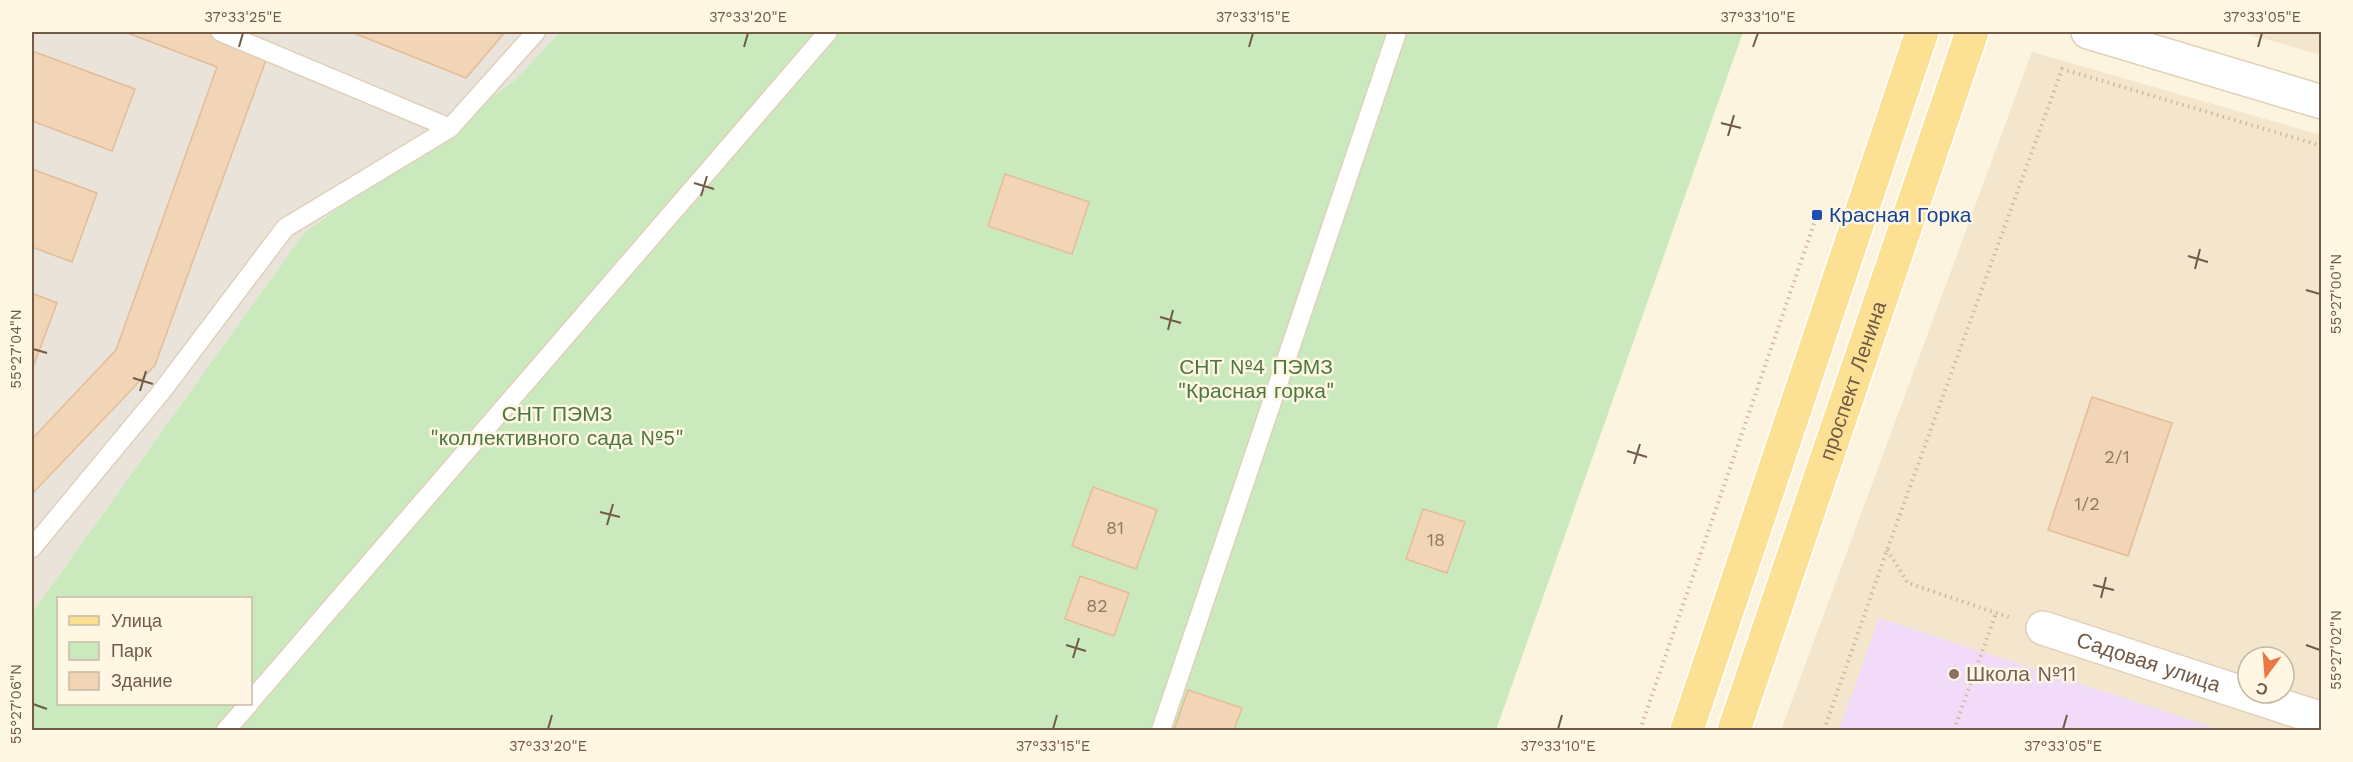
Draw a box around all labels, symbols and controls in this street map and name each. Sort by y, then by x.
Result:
text: 37°33'25"E [204,8,282,26]
text: 37°33'20"E [709,8,787,26]
text: 37°33'15"E [1216,8,1290,26]
text: 37°33'10"E [1720,8,1796,26]
text: 37°33'05"E [2223,8,2301,26]
place label: Красная Горка [1829,202,1972,227]
marker: Красная Горка [1810,208,1824,222]
text: 55°27'00"N [2327,254,2345,334]
street label: проспект Ленина [1814,297,1891,463]
text: 55°27'04"N [7,309,25,389]
park label: СНТ №4 ПЭМЗ "Красная горка" [1178,354,1334,403]
park label: СНТ ПЭМЗ "коллективного сада №5" [430,401,684,450]
house number: 2/1 [2104,446,2130,467]
house number: 1/2 [2074,493,2100,514]
house number: 81 [1106,517,1124,538]
house number: 18 [1427,529,1445,550]
house number: 82 [1086,595,1108,616]
legend [57,597,252,705]
text: Улица [111,610,163,631]
text: 55°27'02"N [2327,610,2345,690]
street label: Садовая улица [2074,627,2224,697]
text: Парк [111,640,152,661]
north arrow [2236,645,2296,705]
place label: Школа №11 [1966,661,2076,686]
text: 55°27'06"N [7,664,25,744]
marker: Школа №11 [1947,667,1961,681]
text: Здание [111,670,172,691]
text: С [2253,678,2270,700]
text: 37°33'20"E [509,737,587,755]
text: 37°33'15"E [1016,737,1090,755]
text: 37°33'10"E [1520,737,1596,755]
text: 37°33'05"E [2024,737,2102,755]

